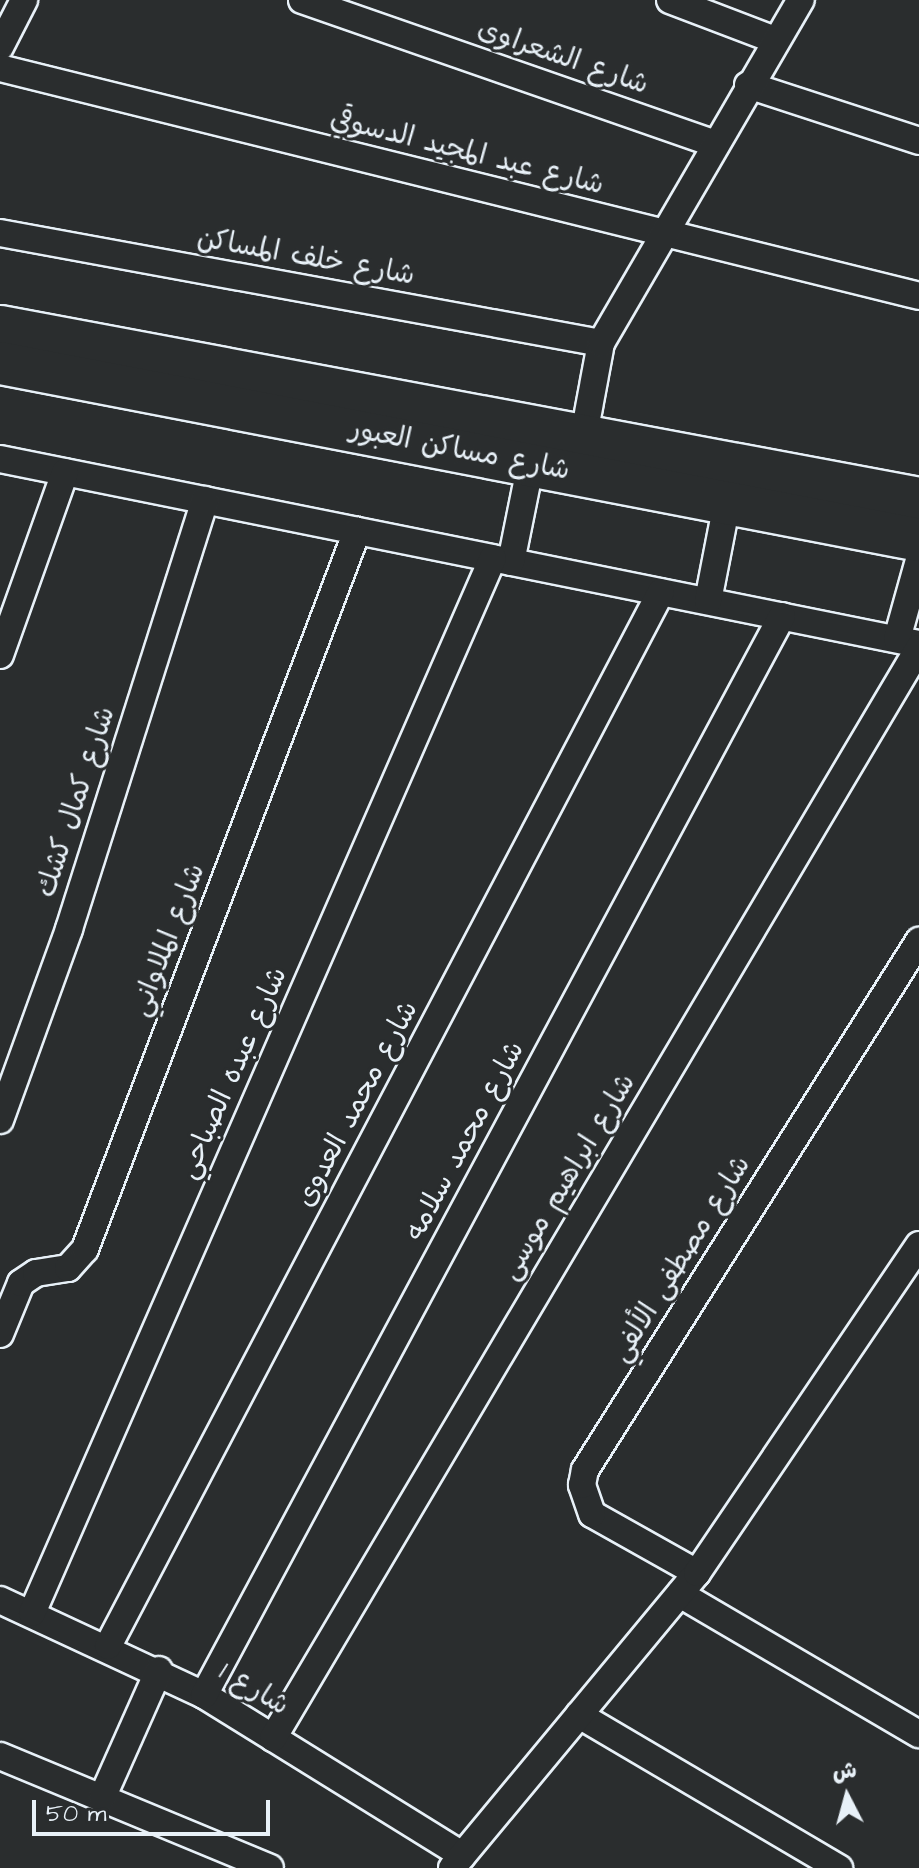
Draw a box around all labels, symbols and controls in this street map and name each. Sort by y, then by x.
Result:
street label: شارع الشعراوى [473,12,653,102]
street label: شارع عبد المجيد الدسوقي [327,102,607,202]
street label: شارع خلف المساكن [195,221,417,293]
street label: شارع مساكن العبور [347,412,573,488]
street label: شارع كمال كشك [29,702,123,902]
street label: شارع الملاواني [123,859,213,1021]
street label: شارع عبده الصباحي [171,962,295,1184]
street label: شارع محمد العدوى [289,995,425,1213]
street label: شارع محمد سلامه [398,1036,532,1246]
street label: شارع ابراهيم موسى [493,1068,643,1286]
street label: شارع مصطفى الألفي [604,1150,758,1368]
street label: شارع 1 [213,1655,295,1723]
text: ش [831,1755,858,1788]
north arrow [807,1756,887,1836]
scale bar [36,1784,274,1834]
text: 50 m [46,1797,106,1831]

